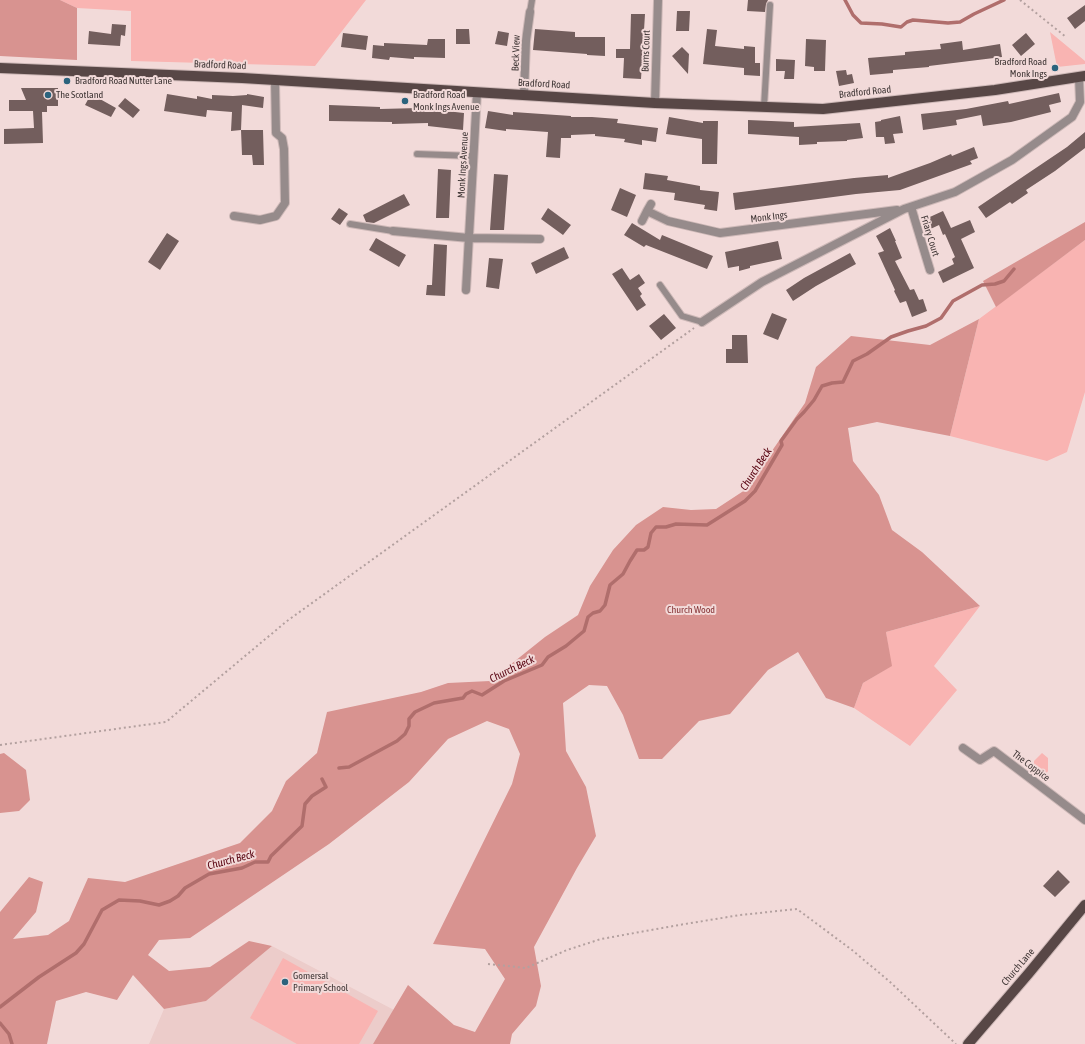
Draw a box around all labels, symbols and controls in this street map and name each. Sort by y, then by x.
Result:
street label: Burns Court [639,30,653,72]
street label: Beck View [509,35,523,71]
place label: Bradford Road Monk Ings [995,56,1047,80]
street label: Bradford Road [194,58,246,72]
marker: Bradford Road Monk Ings [1050,63,1060,73]
place label: Bradford Road Nutter Lane [75,75,172,87]
marker: Bradford Road Nutter Lane [62,76,72,86]
street label: Bradford Road [517,77,571,91]
street label: Bradford Road [838,83,892,101]
place label: The Scotland [56,89,103,101]
place label: Bradford Road Monk Ings Avenue [413,89,479,112]
marker: The Scotland [43,90,53,100]
marker: Bradford Road Monk Ings Avenue [400,96,410,106]
street label: Monk Ings Avenue [455,132,471,198]
street label: Monk Ings [750,209,788,225]
street label: Friary Court [918,214,942,258]
water label: Church Beck [737,445,775,493]
park label: Church Wood [667,604,715,616]
water label: Church Beck [487,652,537,686]
street label: The Coppice [1010,748,1052,784]
water label: Church Beck [206,847,256,873]
street label: Church Lane [999,946,1037,988]
place label: Gomersal Primary School [293,970,348,994]
marker: Gomersal Primary School [280,977,290,987]

